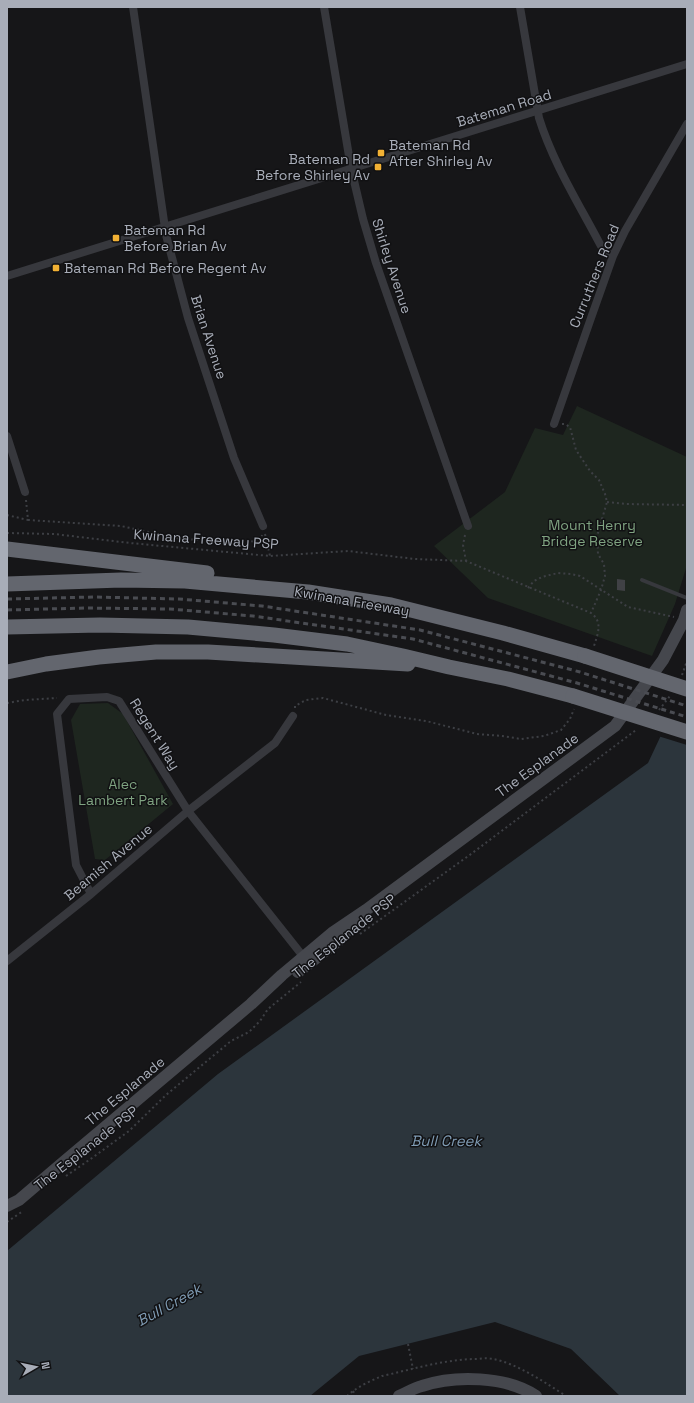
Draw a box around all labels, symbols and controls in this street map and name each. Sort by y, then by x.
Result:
street label: Bateman Road [455,85,553,131]
place label: Bateman Rd After Shirley Av [389,136,493,170]
marker: Bateman Rd After Shirley Av [376,148,386,158]
place label: Bateman Rd Before Shirley Av [256,150,370,184]
marker: Bateman Rd Before Shirley Av [373,162,383,172]
street label: Shirley Avenue [368,216,416,316]
place label: Bateman Rd Before Brian Av [124,221,227,255]
street label: Curruthers Road [565,221,623,331]
marker: Bateman Rd Before Brian Av [111,233,121,243]
place label: Bateman Rd Before Regent Av [64,259,267,277]
marker: Bateman Rd Before Regent Av [51,263,61,273]
street label: Brian Avenue [187,293,231,381]
park label: Mount Henry Bridge Reserve [541,516,643,550]
street label: Kwinana Freeway PSP [133,525,279,553]
street label: Kwinana Freeway [293,582,411,620]
street label: Regent Way [126,695,184,773]
street label: The Esplanade [492,729,582,801]
park label: Alec Lambert Park [78,775,168,809]
street label: Beamish Avenue [60,820,156,904]
street label: The Esplanade PSP [288,890,400,982]
street label: The Esplanade [82,1053,168,1129]
street label: The Esplanade PSP [30,1102,142,1194]
water label: Bull Creek [410,1131,483,1150]
water label: Bull Creek [133,1278,206,1330]
north arrow [16,1347,56,1387]
text: N [38,1361,53,1370]

